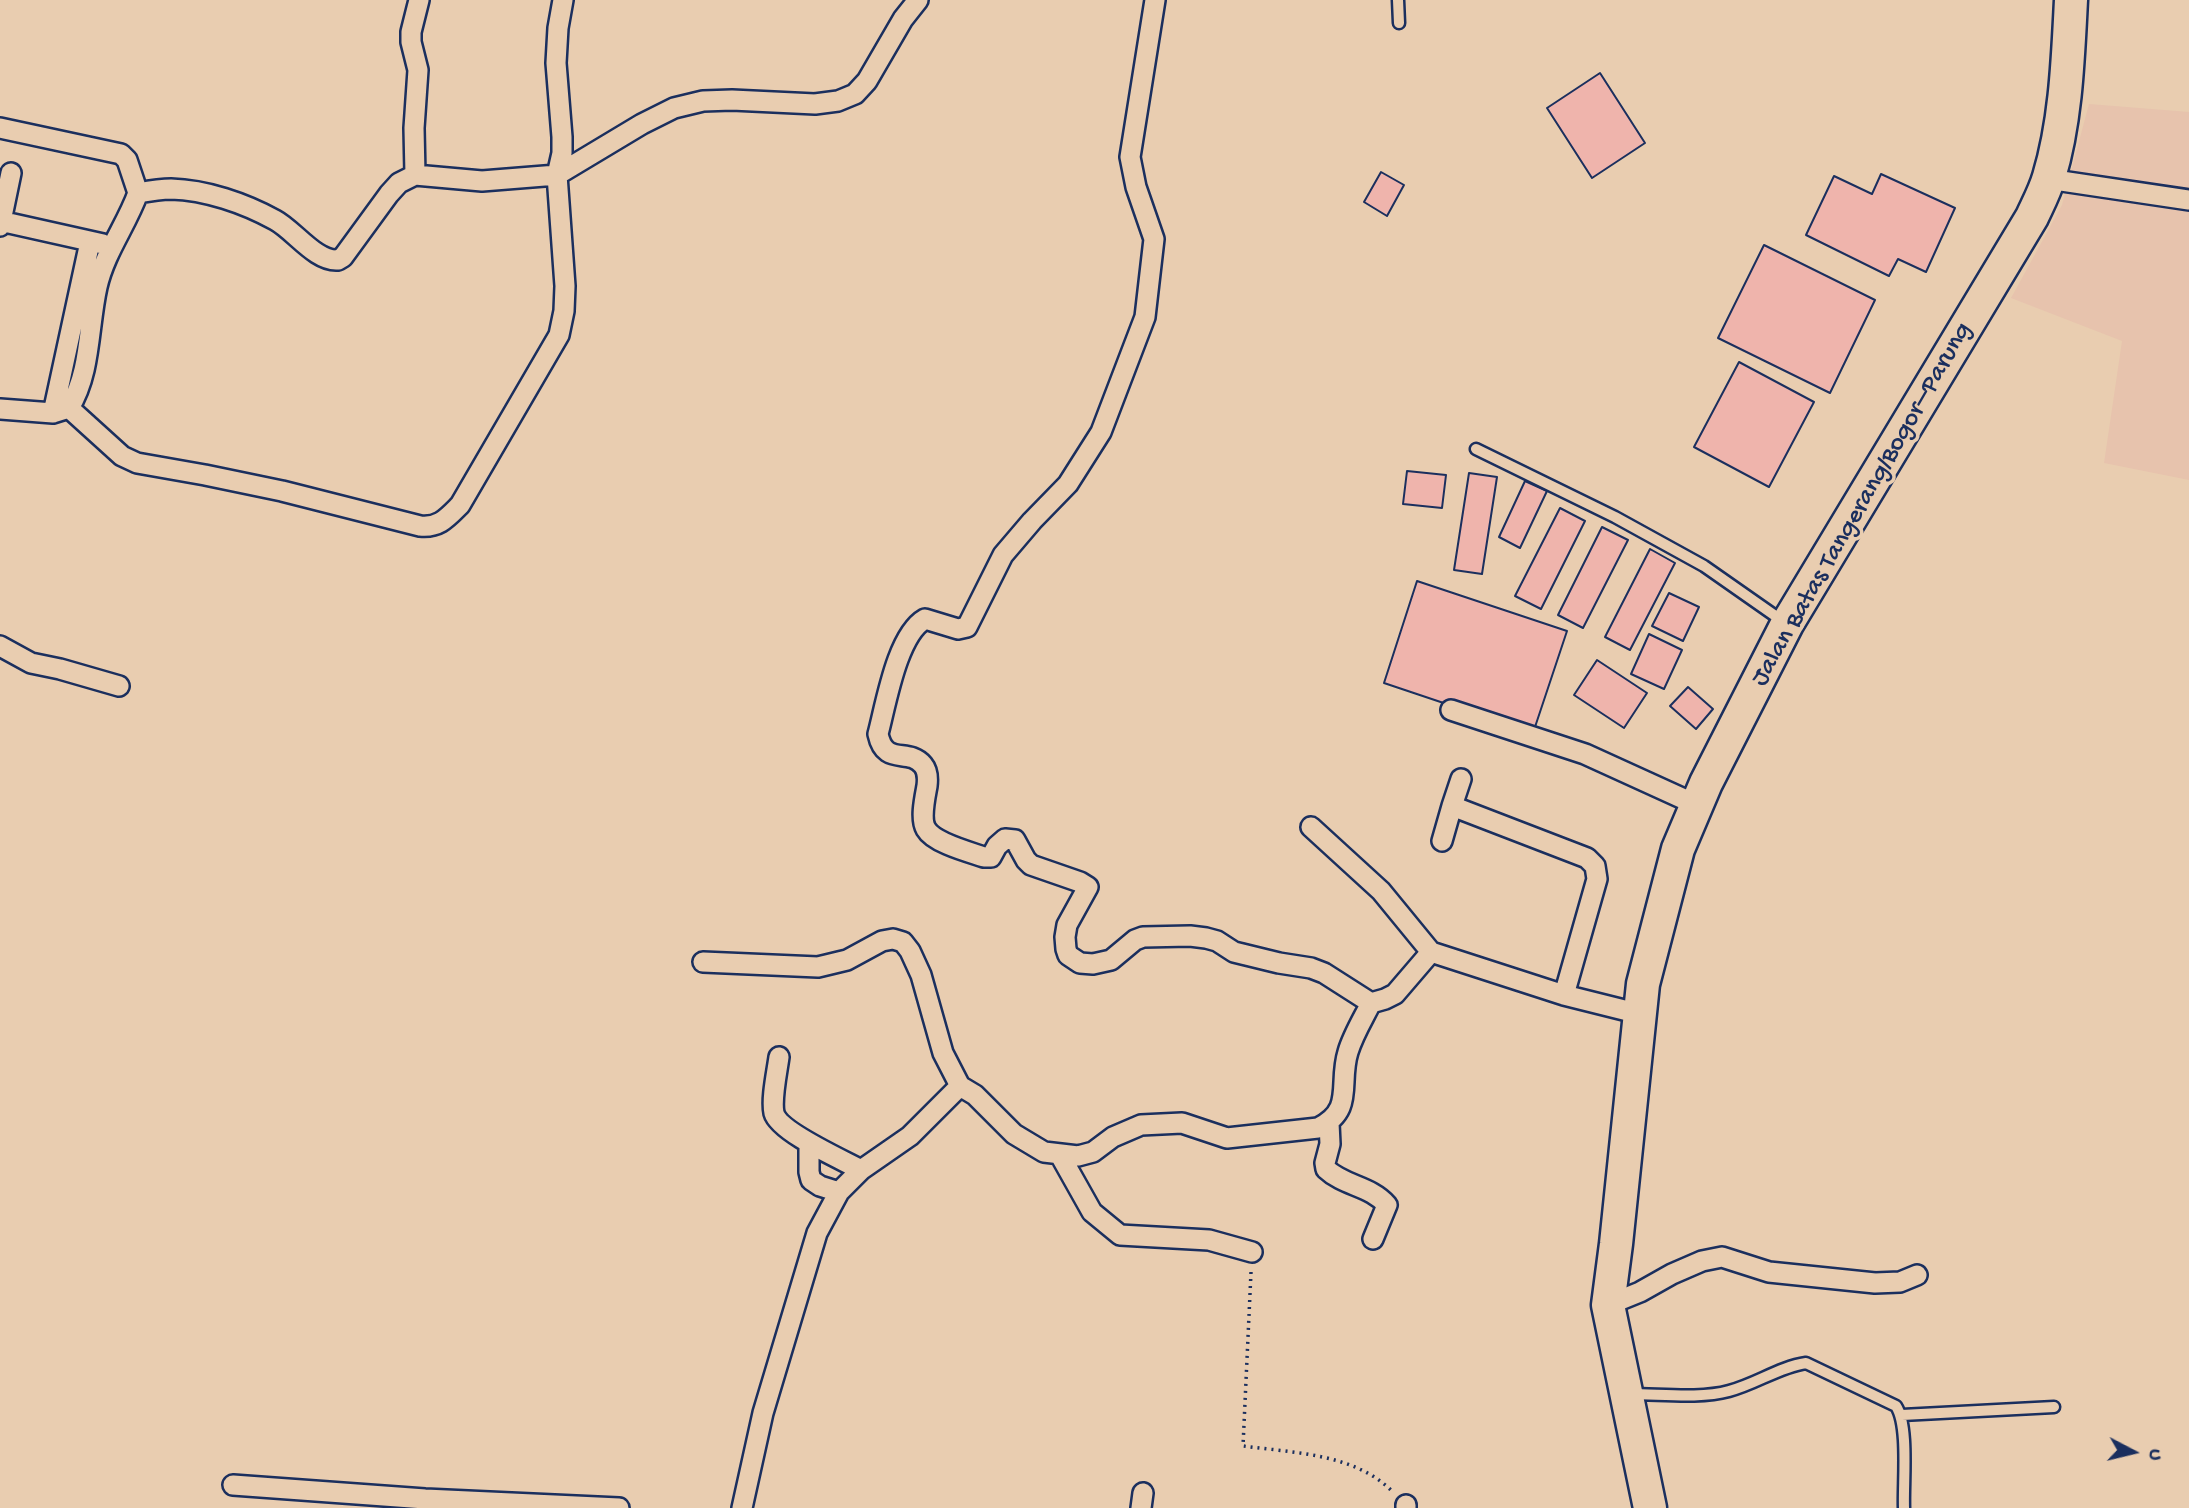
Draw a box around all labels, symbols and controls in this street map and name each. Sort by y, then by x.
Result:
street label: Jalan Batas Tangerang/Bogor–Parung [1746,318,1980,692]
north arrow [2098,1417,2168,1487]
text: U [2142,1448,2166,1461]

